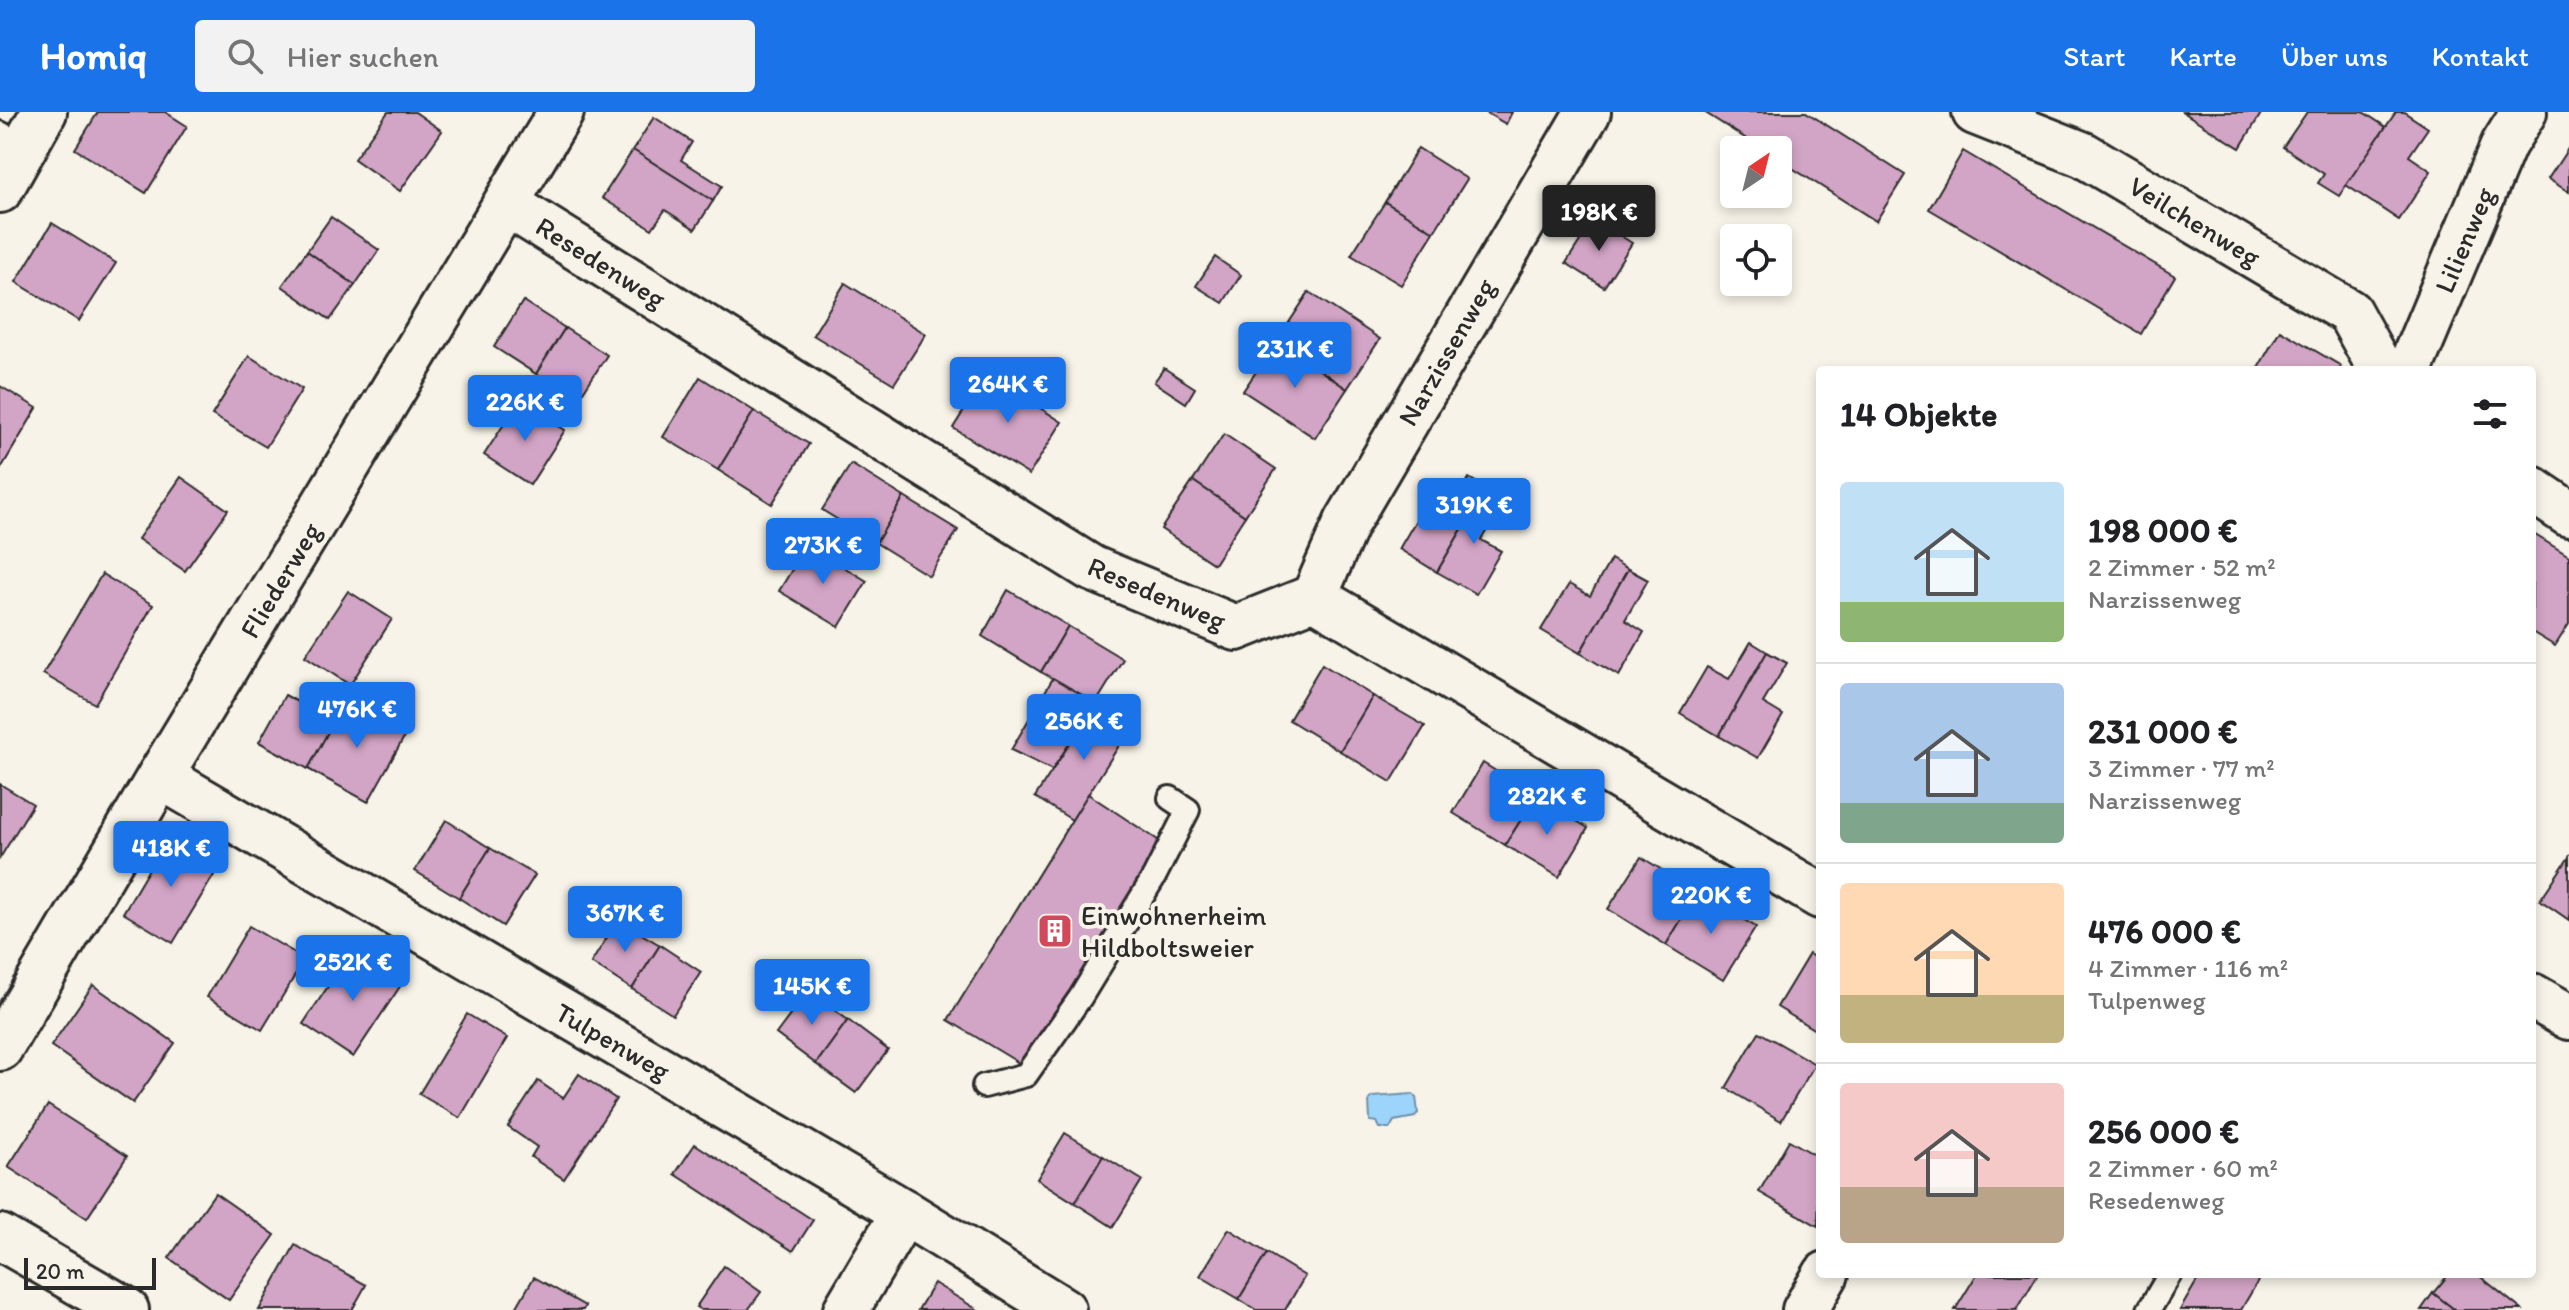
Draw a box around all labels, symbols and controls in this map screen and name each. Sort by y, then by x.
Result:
search box [195,20,755,92]
text: Homiq [40,33,147,79]
icon: search [223,34,267,78]
text: Hier suchen [287,38,439,75]
text: Start [2064,39,2126,73]
text: Karte [2170,39,2237,73]
text: Über uns [2281,39,2388,73]
text: Kontakt [2432,39,2529,73]
north arrow [1720,136,1792,208]
map controls [1720,136,1792,296]
street label: Veilchenweg [2123,168,2268,274]
street label: Lilienweg [2427,181,2502,298]
pin: 198K € [1534,185,1664,253]
text: 198K € [1560,195,1638,227]
street label: Resedenweg [530,209,673,316]
button: locate [1720,224,1792,296]
street label: Narzissenweg [1390,272,1502,432]
pin: 231K € [1230,322,1360,390]
text: 231K € [1256,332,1334,364]
pin: 264K € [943,357,1073,425]
text: 264K € [968,367,1048,399]
pin: 226K € [460,375,590,443]
text: 226K € [486,385,564,417]
icon: filters [2468,392,2512,436]
text: 14 Objekte [1840,394,1997,435]
pin: 319K € [1409,478,1539,546]
text: 319K € [1435,488,1513,520]
text: 198 000 € [2088,510,2238,551]
icon: home [1904,514,2000,610]
street label: Fliederweg [232,515,328,644]
pin: 273K € [758,518,888,586]
text: 273K € [784,528,862,560]
street label: Resedenweg [1083,549,1232,638]
text: 2 Zimmer · 52 m² [2088,551,2276,583]
text: Narzissenweg [2088,583,2241,615]
pin: 476K € [292,682,422,750]
text: 476K € [317,692,397,724]
pin: 256K € [1019,694,1149,762]
text: 256K € [1045,704,1123,736]
text: 231 000 € [2088,711,2238,752]
icon: home [1904,715,2000,811]
text: 3 Zimmer · 77 m² [2088,752,2275,784]
pin: 282K € [1482,769,1612,837]
text: 282K € [1508,779,1586,811]
text: Narzissenweg [2088,784,2241,816]
pin: 418K € [106,821,236,889]
text: 418K € [131,831,211,863]
pin: 220K € [1646,868,1776,936]
text: 220K € [1671,878,1751,910]
pin: 367K € [560,886,690,954]
text: 367K € [586,896,664,928]
place label: Einwohnerheim Hildboltsweier [1081,898,1267,964]
text: 476 000 € [2088,911,2241,952]
building icon: Einwohnerheim Hildboltsweier [1036,912,1074,950]
icon: home [1904,915,2000,1011]
pin: 252K € [288,935,418,1003]
text: 252K € [314,945,392,977]
text: 4 Zimmer · 116 m² [2088,952,2288,984]
pin: 145K € [747,959,877,1027]
text: 145K € [773,969,851,1001]
text: Tulpenweg [2088,984,2206,1016]
street label: Tulpenweg [550,995,677,1088]
text: 256 000 € [2088,1111,2239,1152]
icon: home [1904,1115,2000,1211]
text: 2 Zimmer · 60 m² [2088,1152,2278,1184]
text: Resedenweg [2088,1184,2224,1216]
scale bar [24,1254,156,1290]
text: 20 m [36,1258,85,1285]

